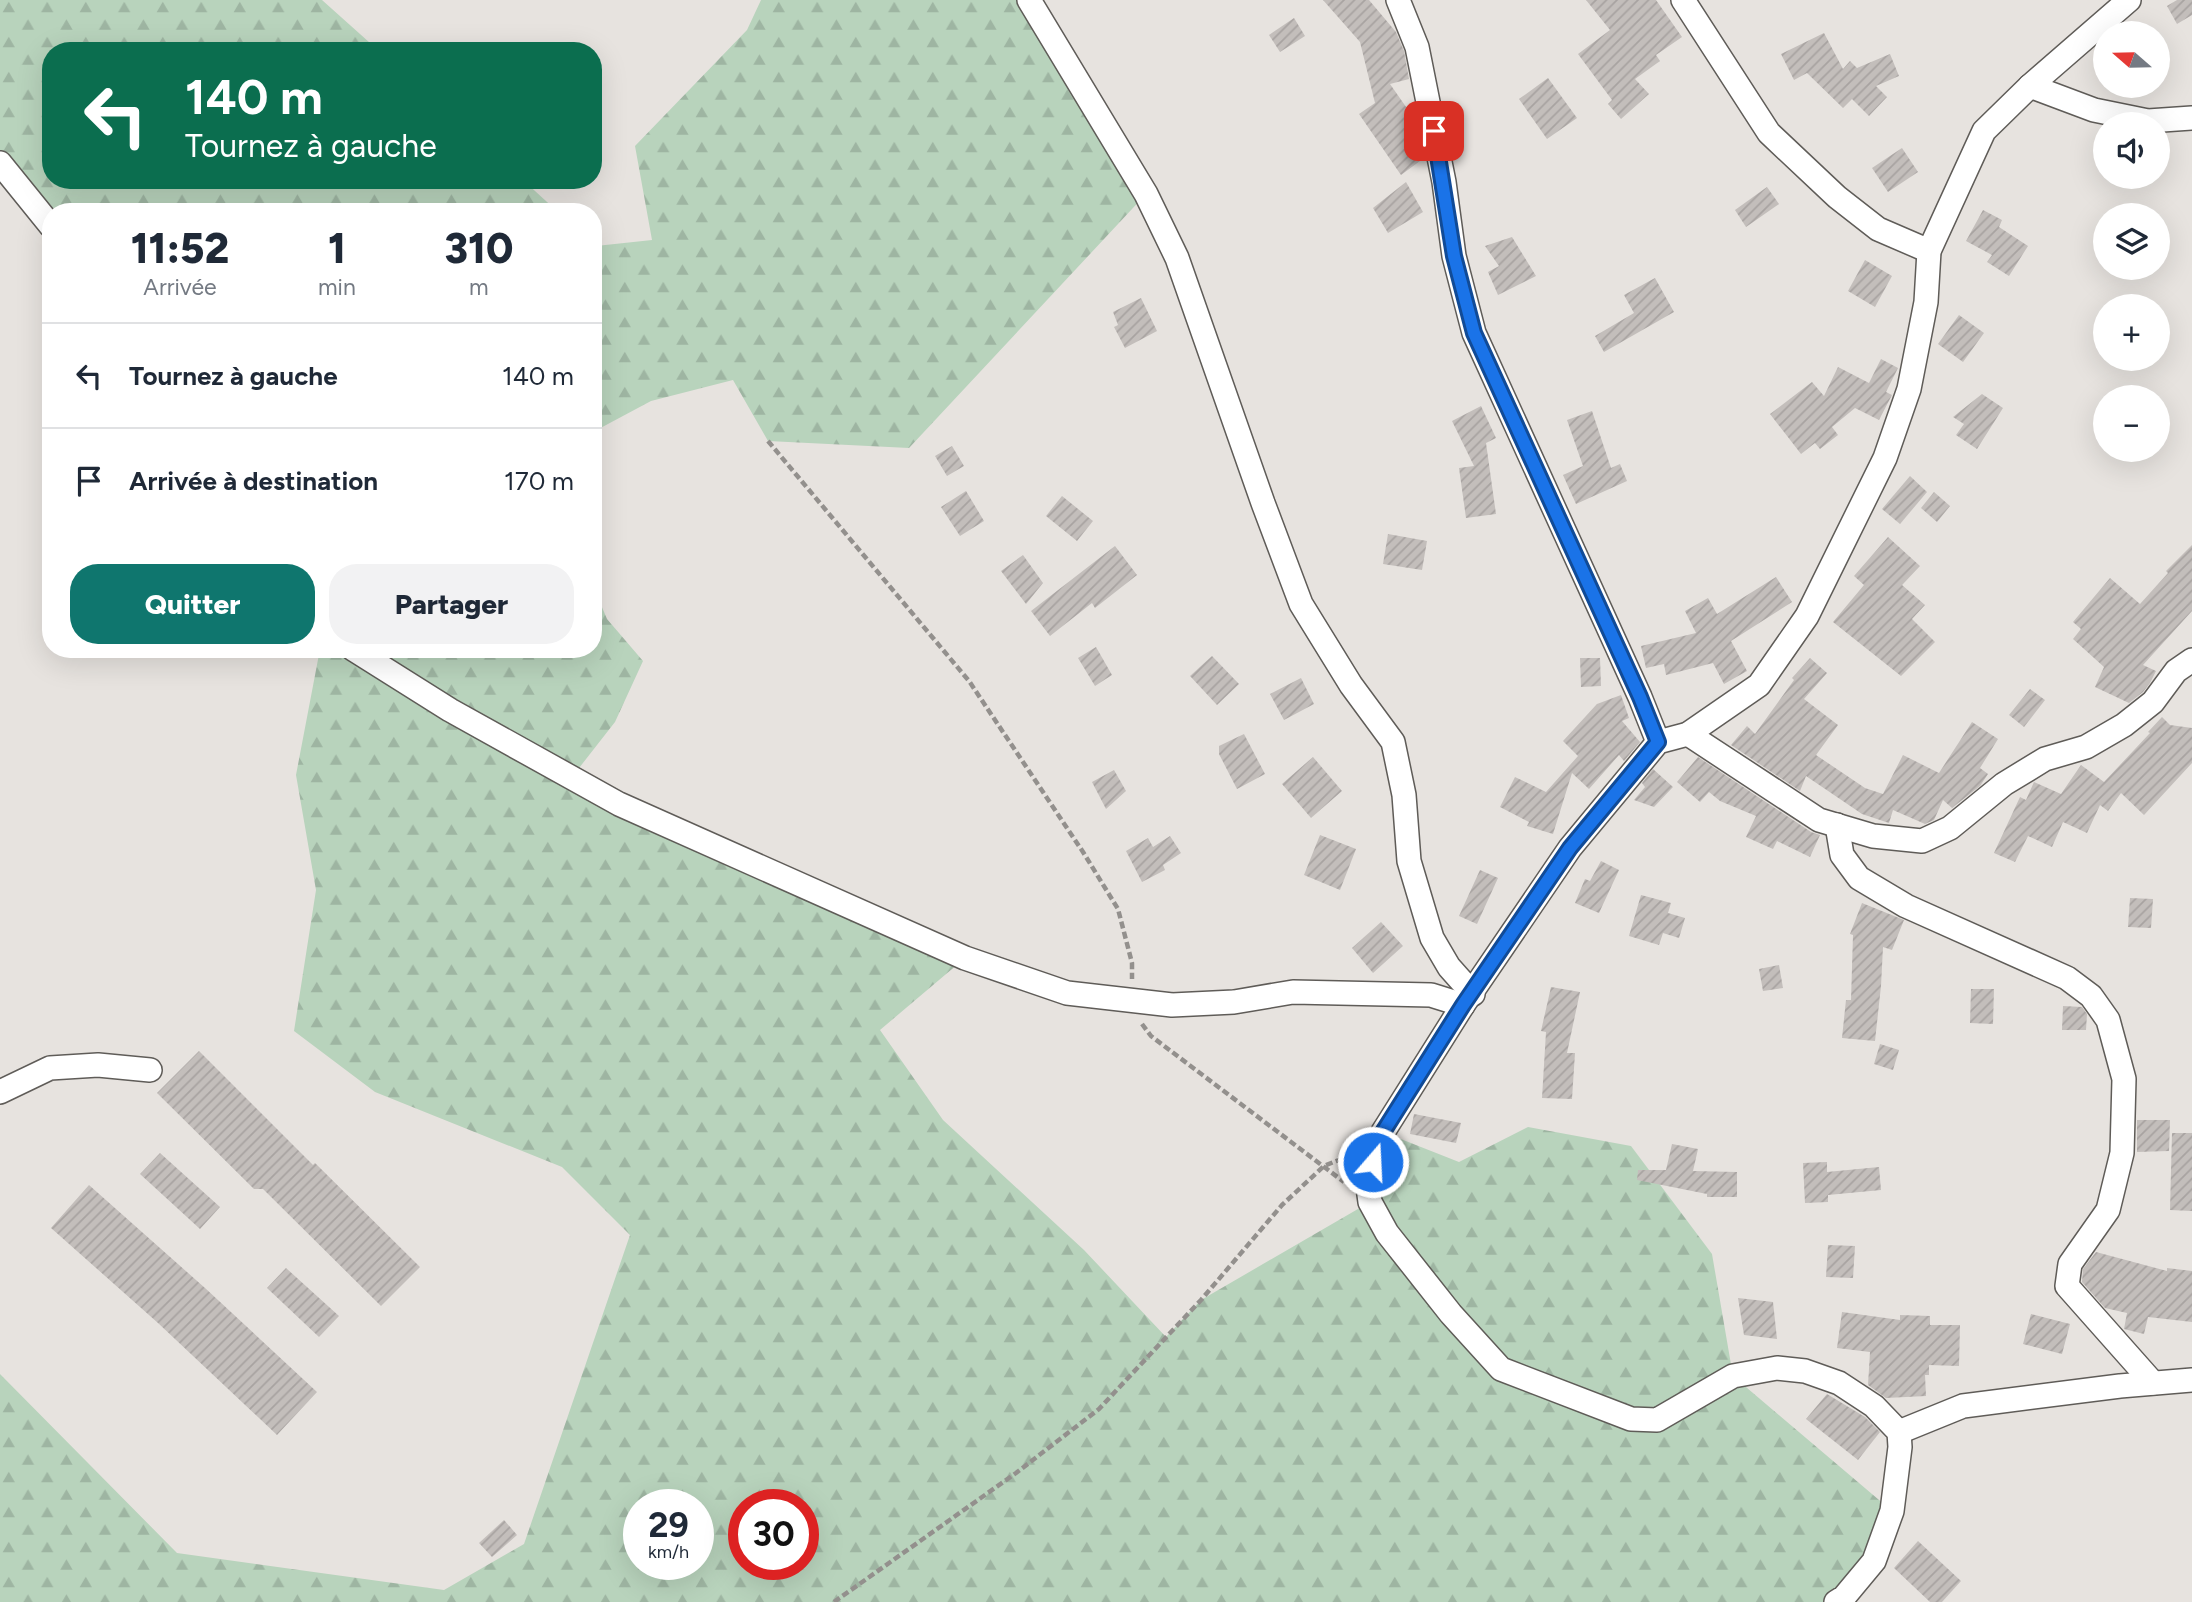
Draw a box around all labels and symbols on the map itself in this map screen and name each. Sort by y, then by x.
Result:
north arrow [2093,21,2170,98]
pin [1404,101,1464,161]
position arrow [1336,1125,1410,1199]
speed limit sign: 30 [728,1489,819,1580]

